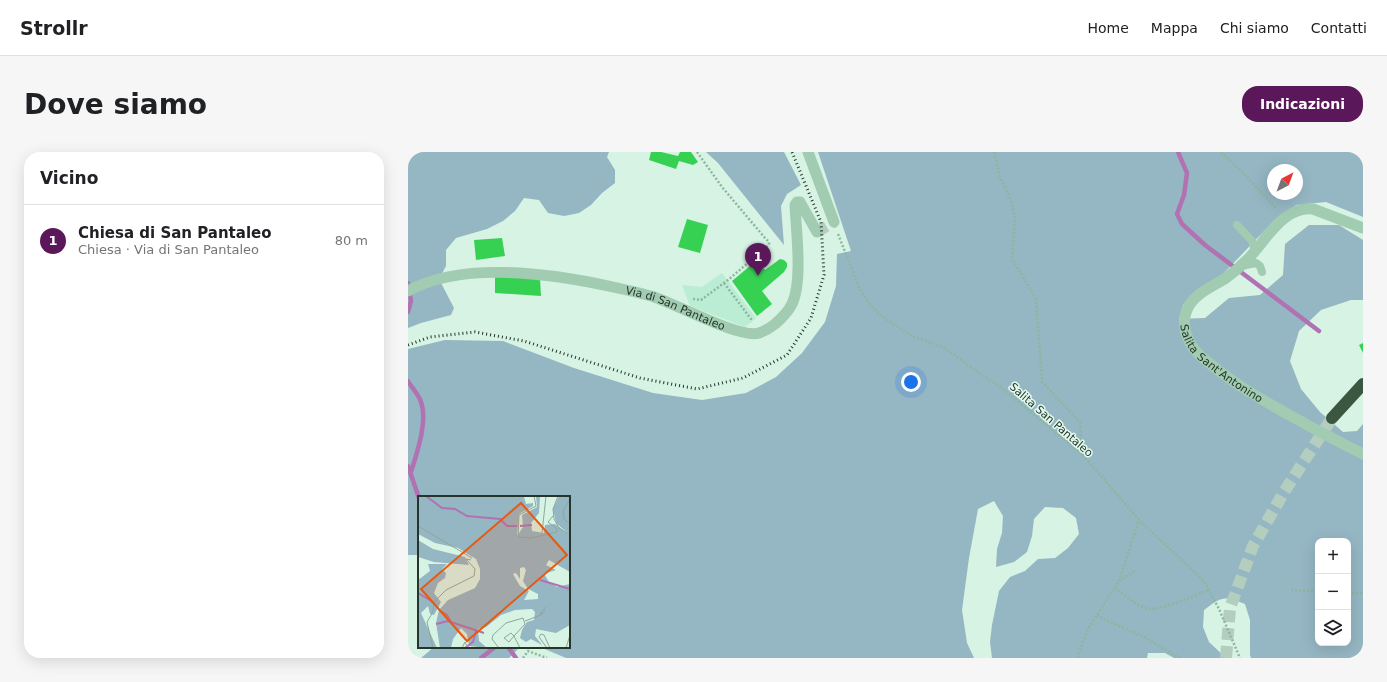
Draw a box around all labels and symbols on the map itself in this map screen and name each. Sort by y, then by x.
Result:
north arrow [1267,164,1303,200]
pin: 1 [745,243,771,276]
street label: Via di San Pantaleo [624,283,727,333]
street label: Salita Sant'Antonino [1178,323,1266,405]
your location [901,372,921,392]
street label: Salita San Pantaleo [1007,380,1095,460]
inset map [418,496,570,648]

